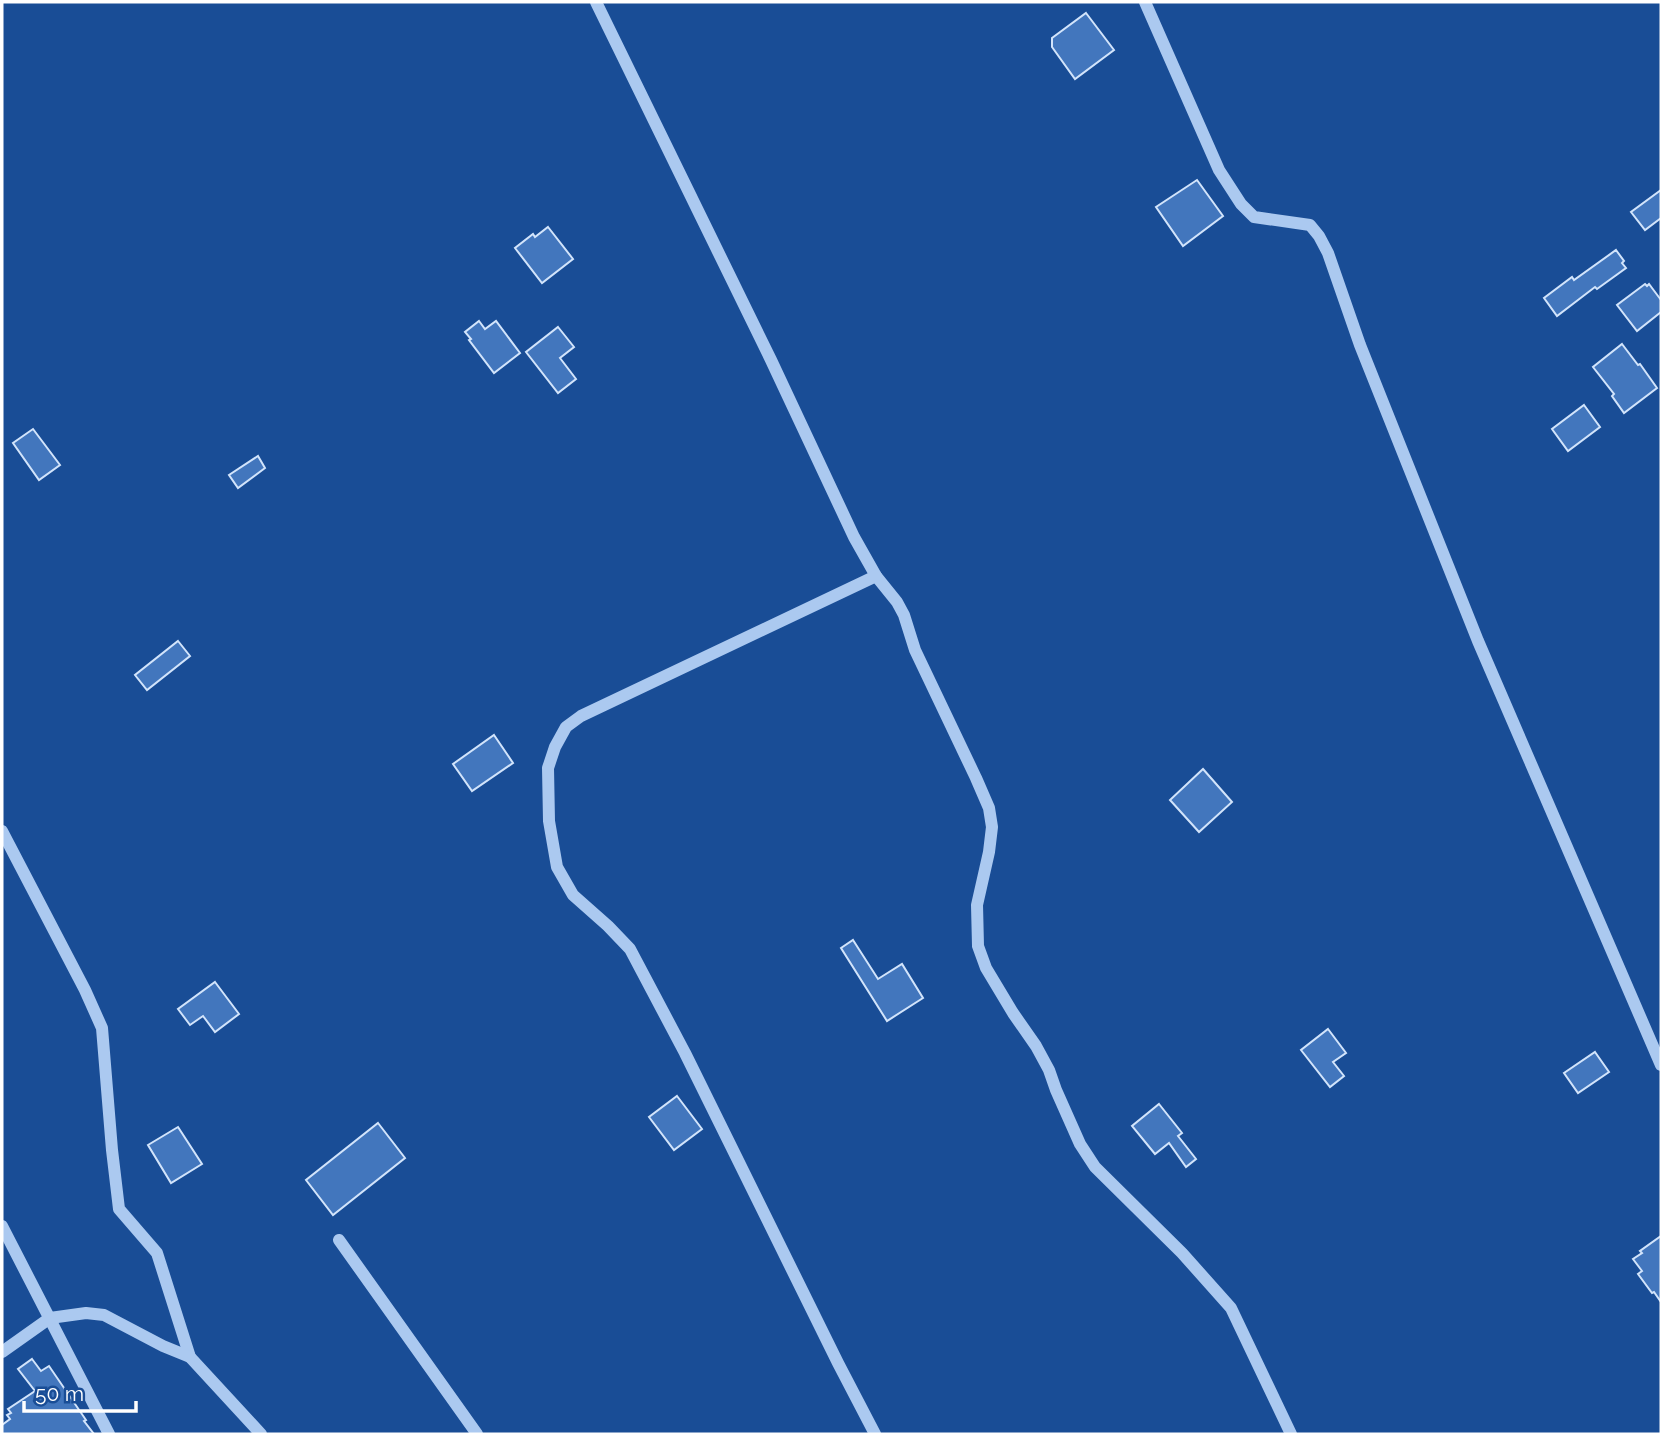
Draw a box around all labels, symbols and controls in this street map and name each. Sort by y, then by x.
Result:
scale bar [24,1370,136,1414]
text: 50 m [35,1381,84,1406]

